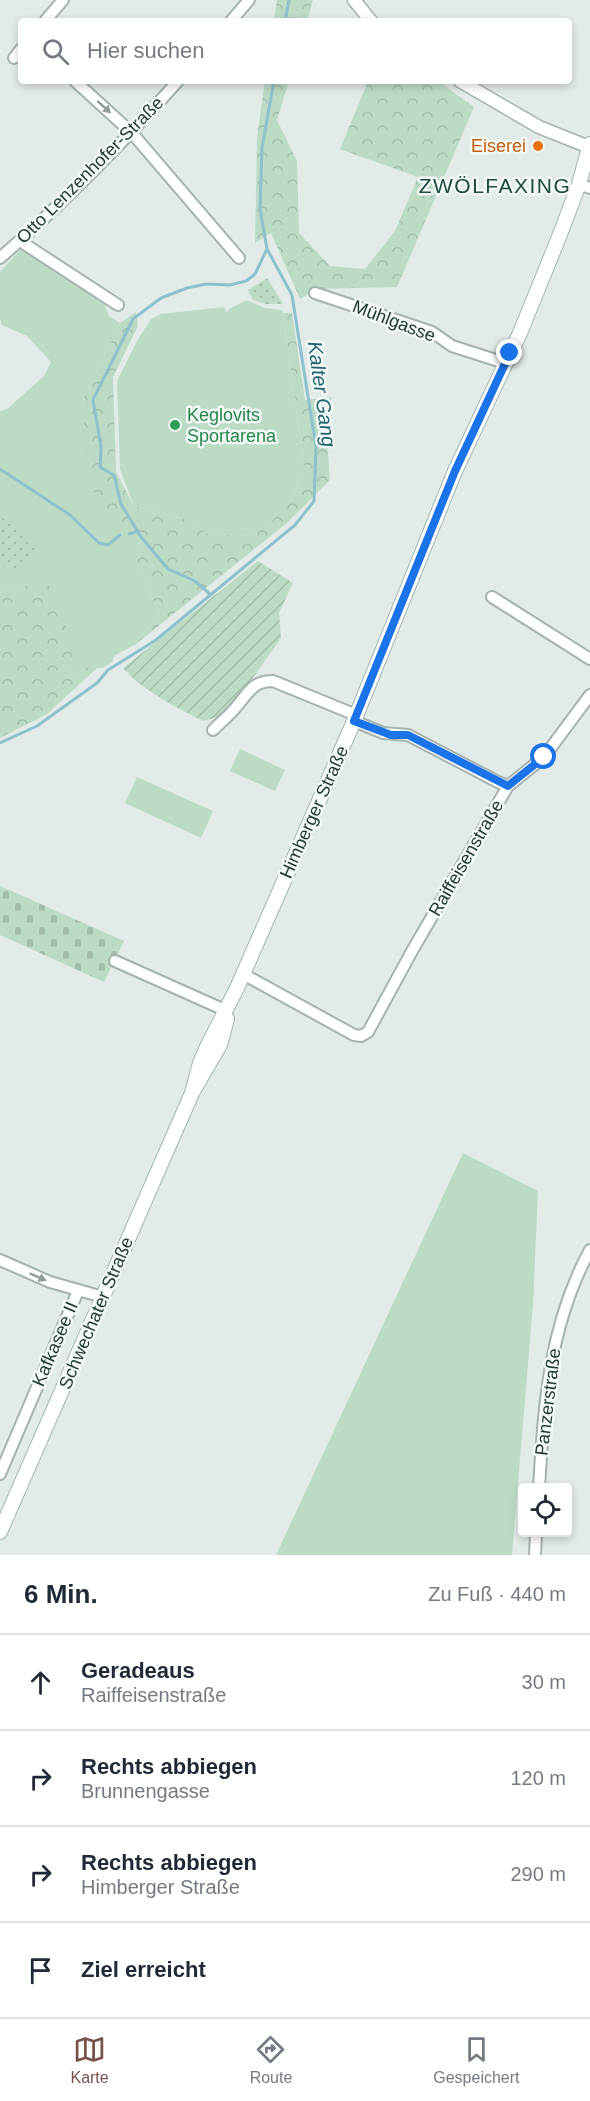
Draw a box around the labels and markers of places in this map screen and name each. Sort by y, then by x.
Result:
place label: Eiserei [471,136,526,156]
marker: Eiserei [531,139,545,153]
place label: Keglovits Sportarena [187,405,277,446]
marker: Keglovits Sportarena [168,418,182,432]

